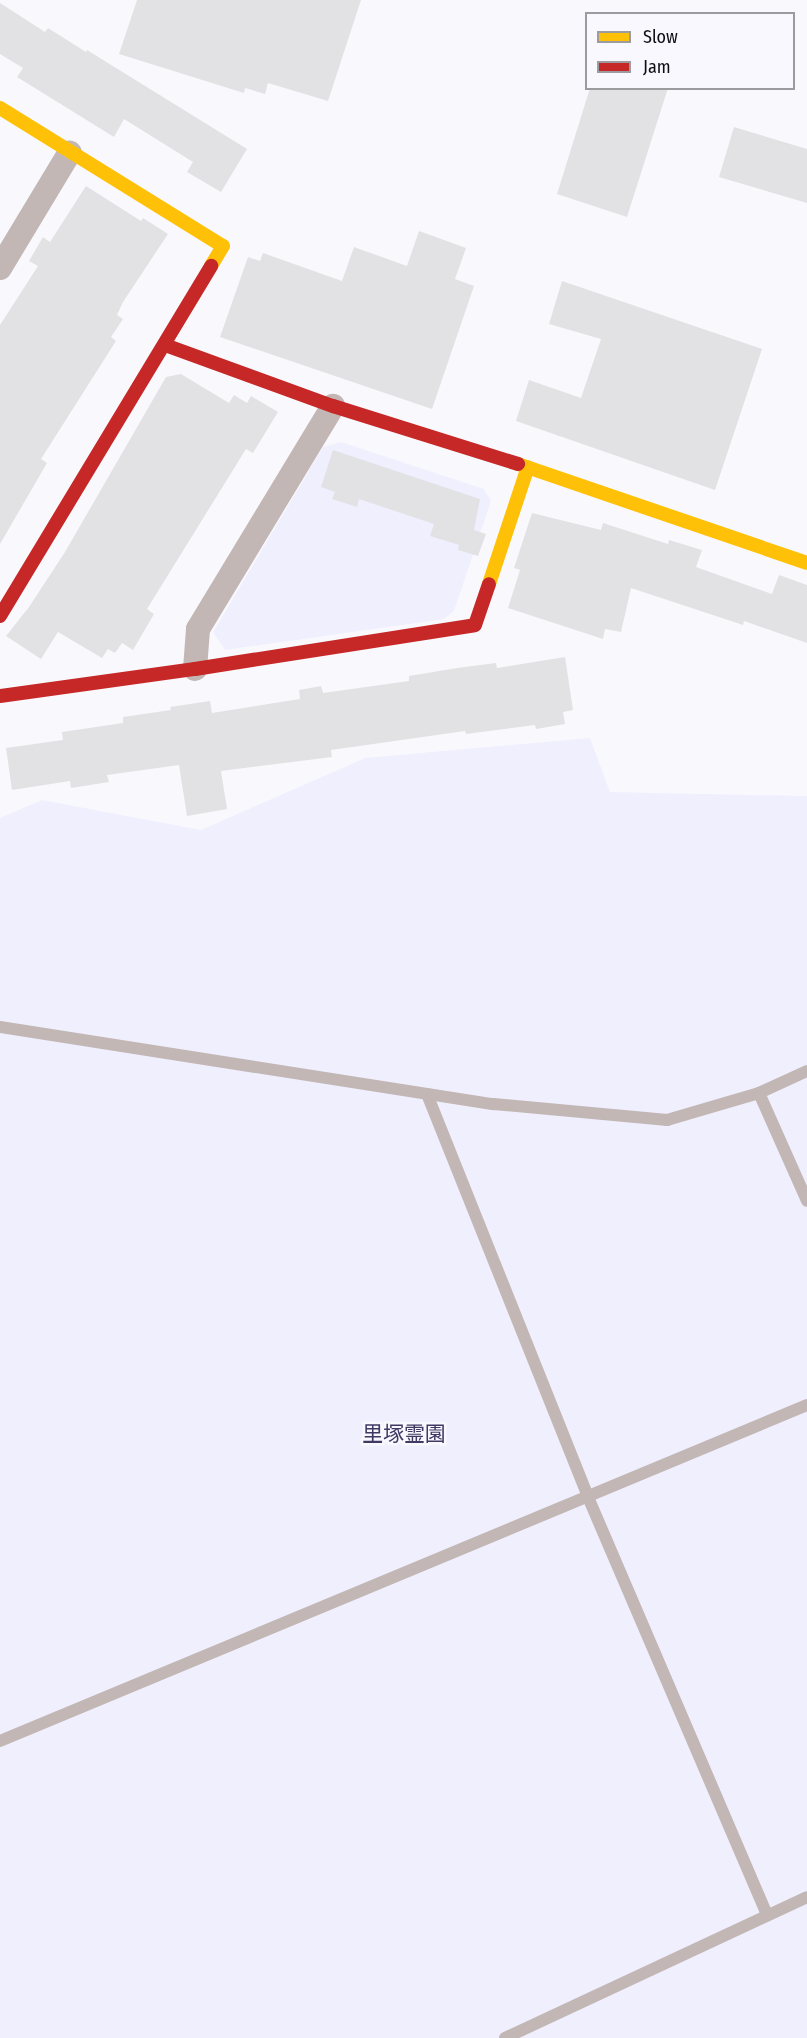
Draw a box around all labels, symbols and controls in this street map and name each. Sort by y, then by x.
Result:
legend [585,12,795,90]
text: Slow [643,26,678,48]
text: Jam [643,56,671,78]
park label: 里塚霊園 [362,1421,446,1447]

